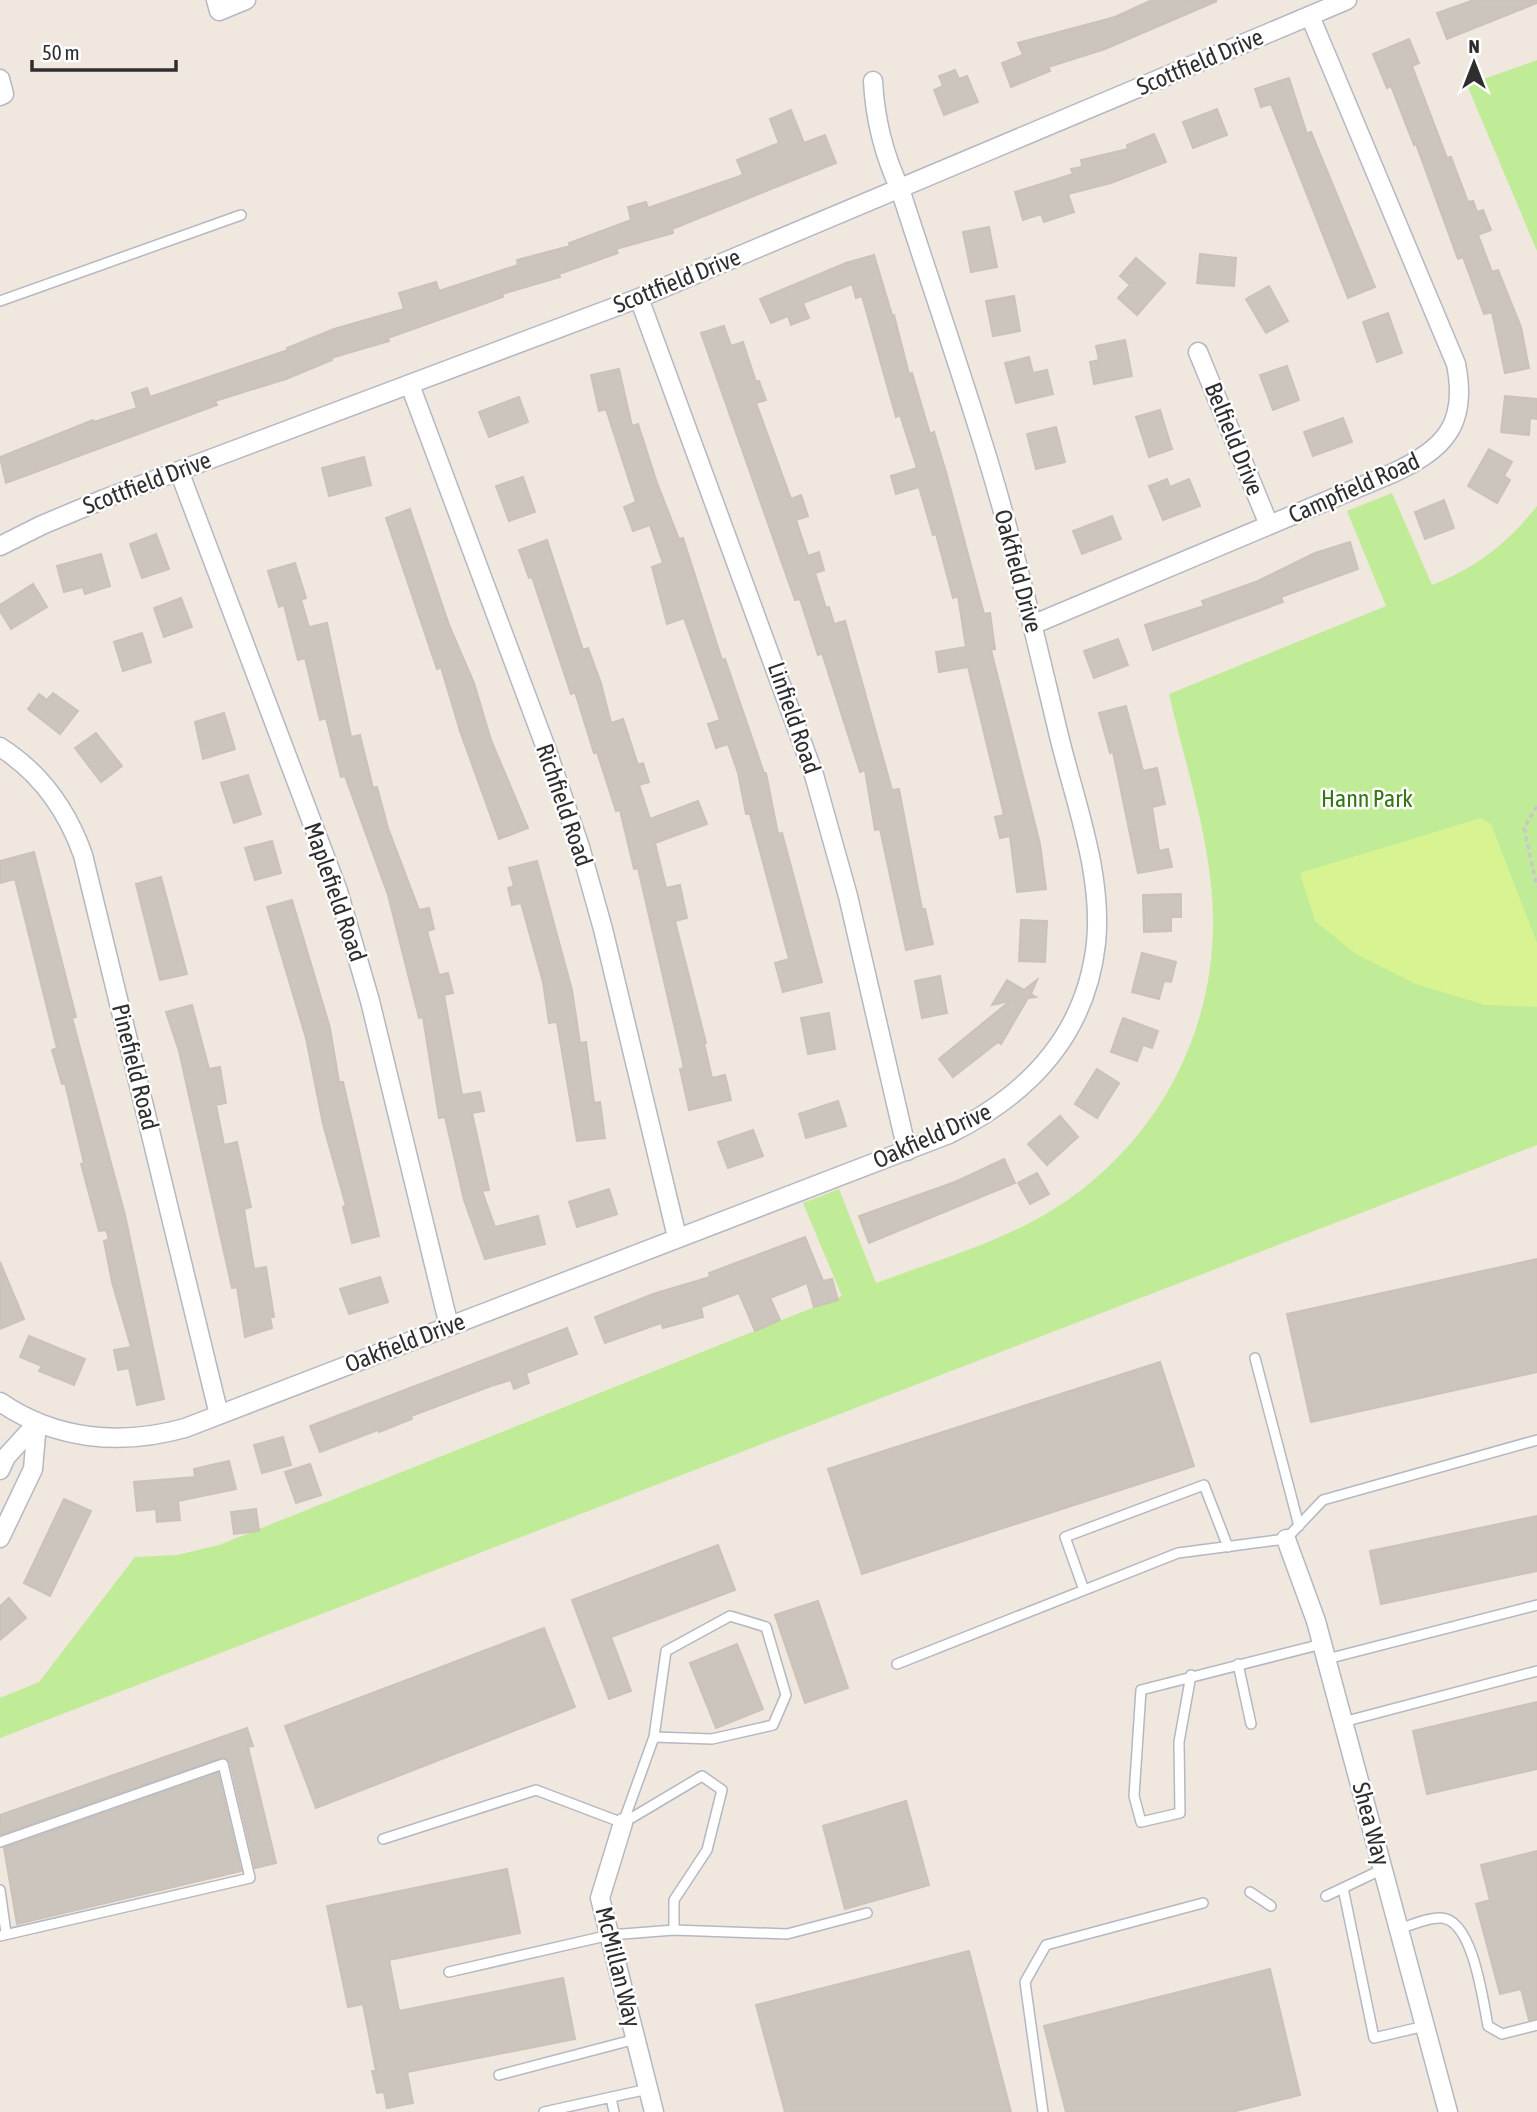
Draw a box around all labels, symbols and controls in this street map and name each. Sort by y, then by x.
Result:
street label: Scottfield Drive [1133,23,1267,100]
scale bar [32,28,175,72]
north arrow [1439,28,1509,98]
text: N [1468,35,1480,57]
text: 50 m [42,40,80,64]
street label: Scottfield Drive [609,243,744,318]
street label: Belfield Drive [1200,379,1269,499]
street label: Scottfield Drive [79,446,214,519]
street label: Campfield Road [1284,447,1423,528]
street label: Oakfield Drive [989,506,1048,635]
street label: Linfield Road [763,659,826,777]
street label: Richfield Road [531,740,598,870]
park label: Hann Park [1321,785,1413,812]
street label: Maplefield Road [299,819,372,965]
street label: Pinefield Road [107,1001,164,1133]
street label: Oakfield Drive [869,1098,995,1174]
street label: Oakfield Drive [341,1307,469,1378]
street label: Shea Way [1347,1779,1396,1868]
street label: McMillan Way [590,1904,646,2030]

